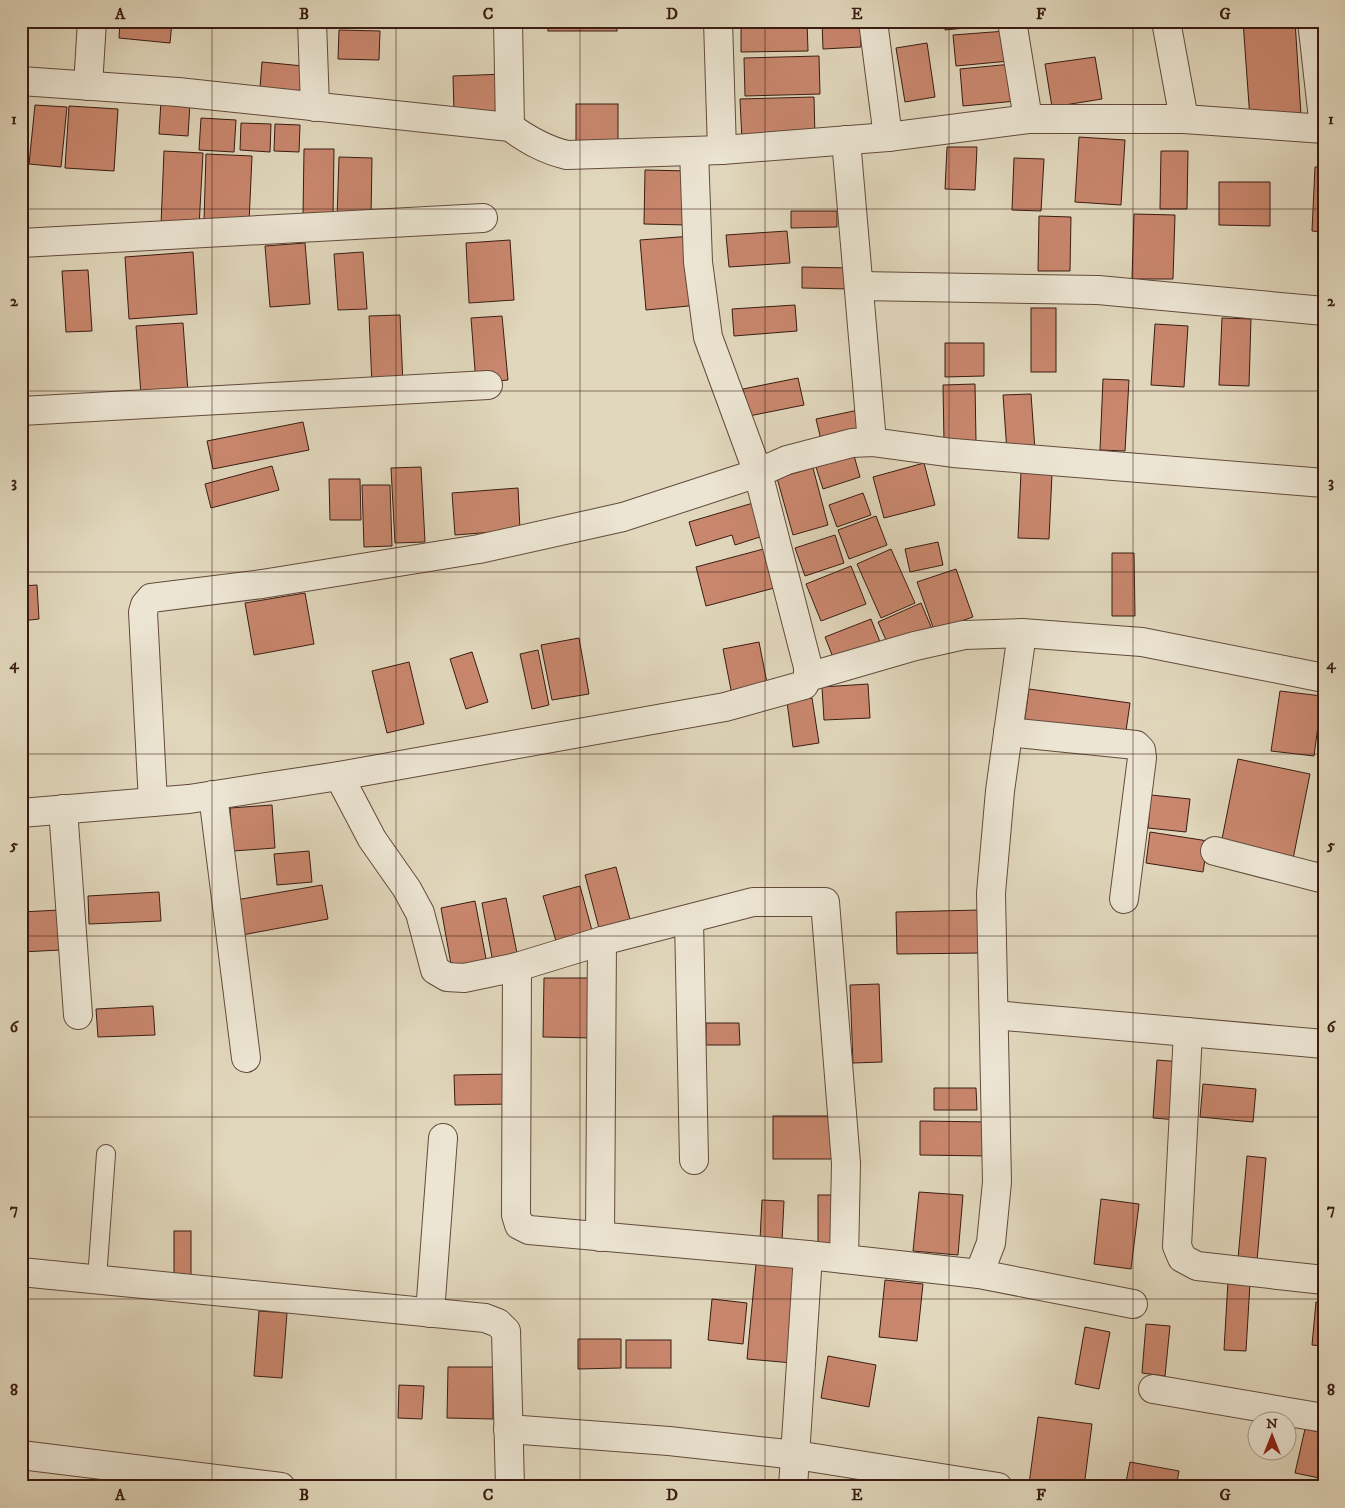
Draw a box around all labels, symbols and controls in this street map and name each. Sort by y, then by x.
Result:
text: A [114,4,126,24]
text: B [299,4,309,24]
text: C [483,4,493,24]
text: D [666,4,678,24]
text: E [851,4,863,24]
text: F [1036,4,1046,24]
text: G [1219,4,1231,24]
text: 1 [11,109,17,129]
text: 1 [1328,109,1334,129]
text: 2 [10,291,19,311]
text: 2 [1327,291,1336,311]
text: 3 [11,472,17,492]
text: 3 [1328,472,1334,492]
text: 4 [8,654,19,674]
text: 4 [1325,654,1336,674]
text: 5 [9,835,18,855]
text: 5 [1326,835,1335,855]
text: 6 [10,1017,20,1037]
text: 6 [1327,1017,1337,1037]
text: 7 [10,1199,18,1219]
text: 7 [1327,1199,1335,1219]
text: 8 [10,1380,18,1400]
text: 8 [1327,1380,1335,1400]
north arrow [1248,1410,1298,1460]
text: N [1266,1415,1278,1433]
text: A [114,1485,126,1505]
text: B [299,1485,309,1505]
text: C [483,1485,493,1505]
text: D [666,1485,678,1505]
text: E [851,1485,863,1505]
text: F [1036,1485,1046,1505]
text: G [1219,1485,1231,1505]

